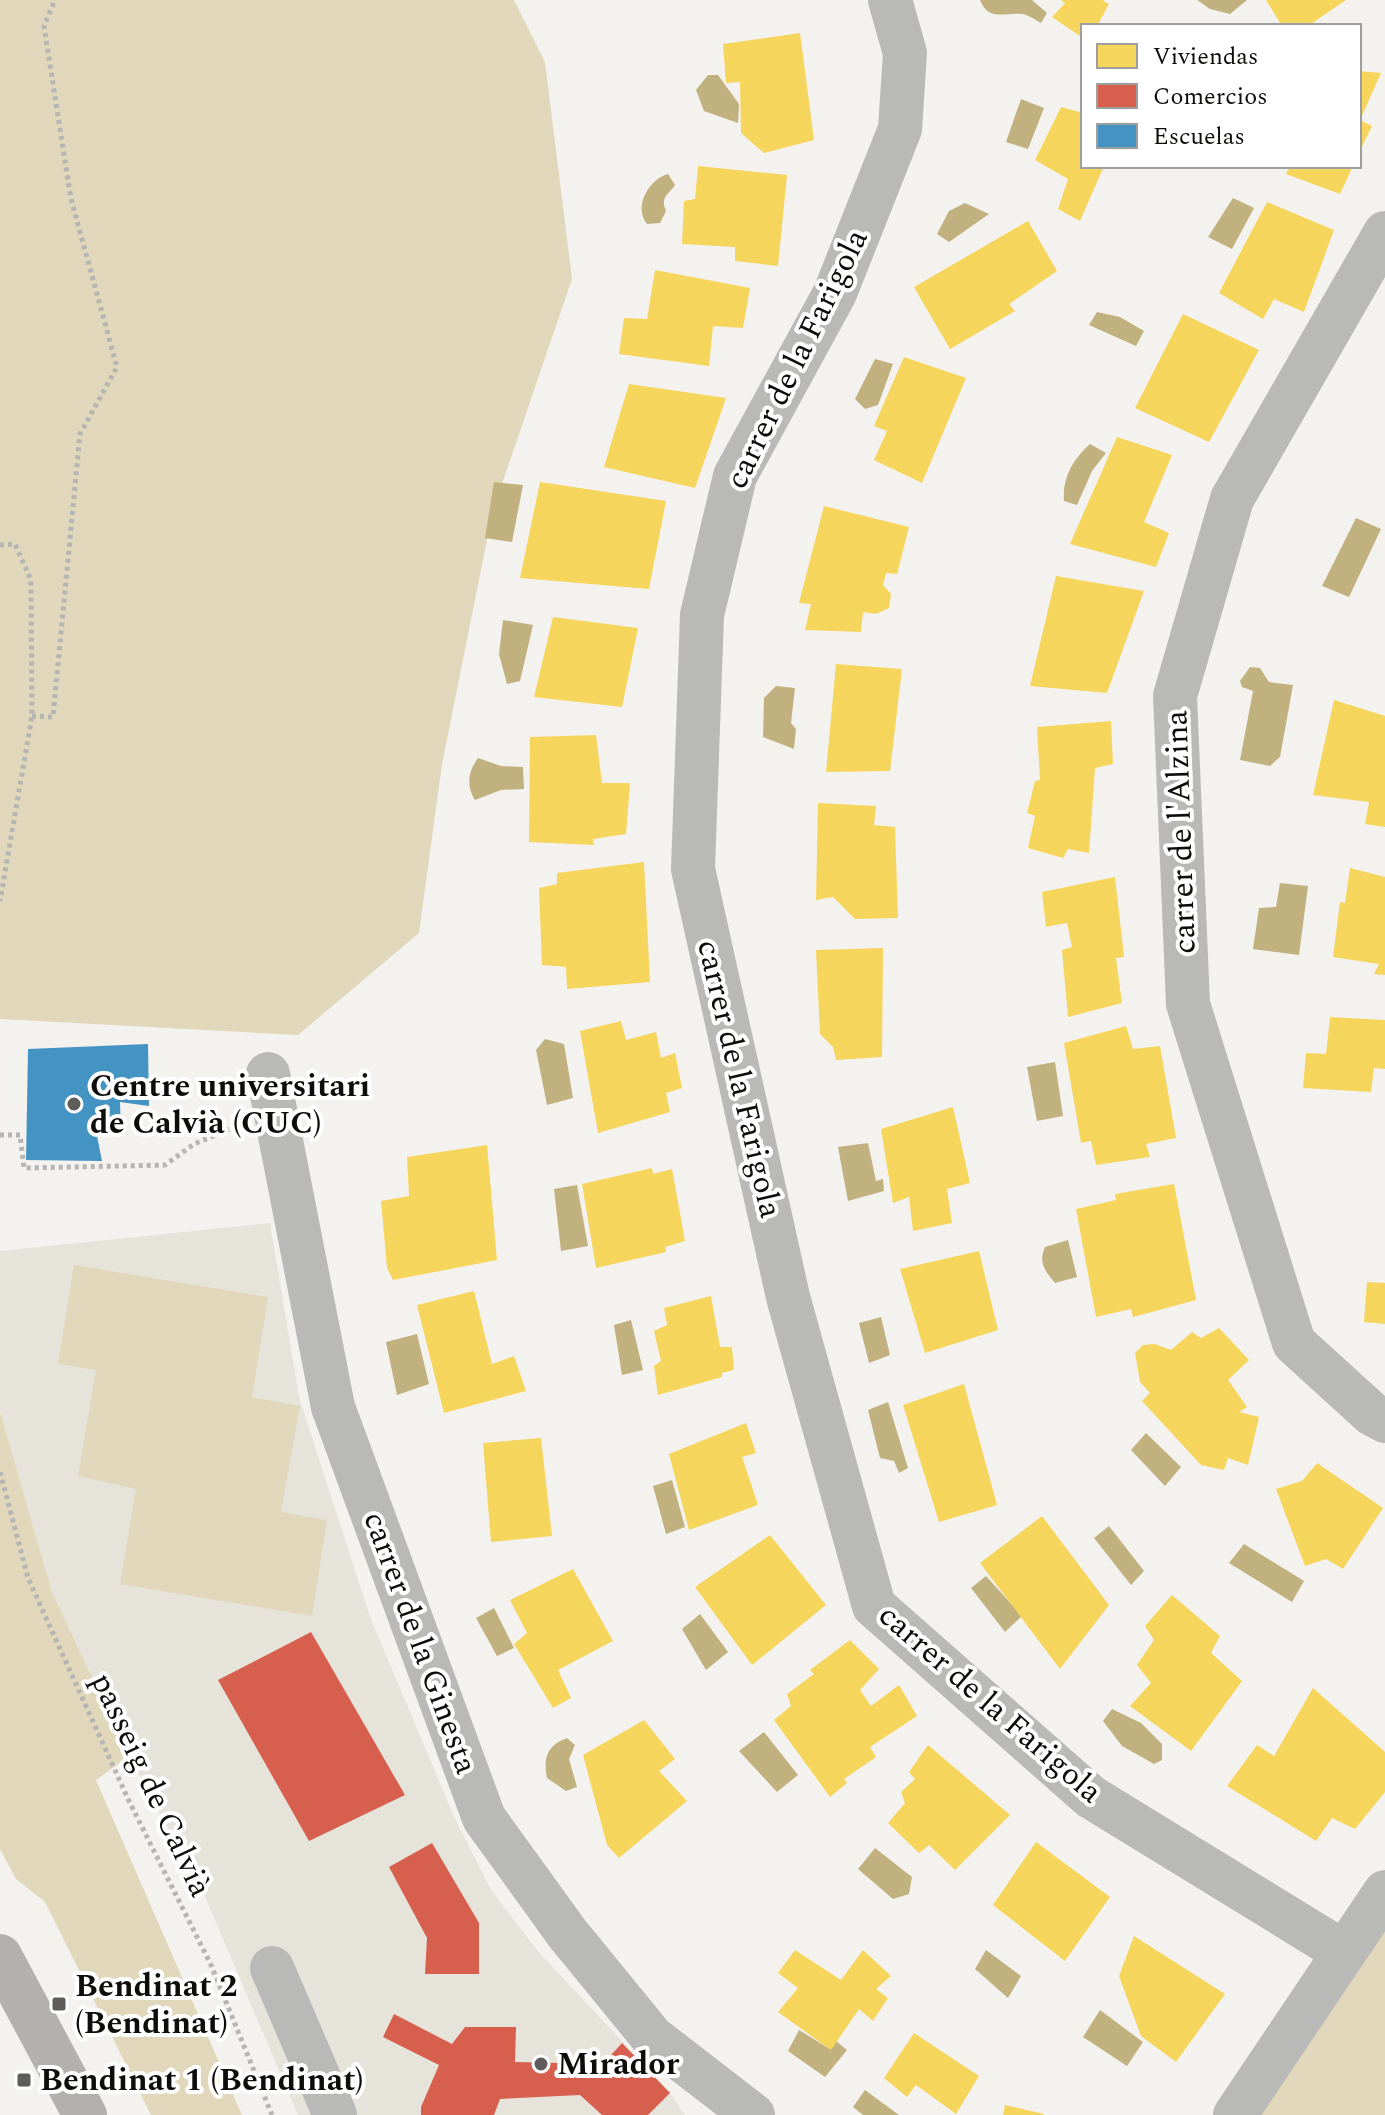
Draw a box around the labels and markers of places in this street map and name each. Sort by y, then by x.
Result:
place label: Centre universitari de Calvià (CUC) [90,1062,370,1148]
marker: Centre universitari de Calvià (CUC) [65,1095,83,1113]
place label: Bendinat 2 (Bendinat) [75,1962,238,2048]
marker: Bendinat 2 (Bendinat) [50,1995,68,2013]
place label: Mirador [557,2040,680,2089]
marker: Mirador [532,2055,550,2073]
place label: Bendinat 1 (Bendinat) [40,2056,363,2105]
marker: Bendinat 1 (Bendinat) [15,2071,33,2089]

